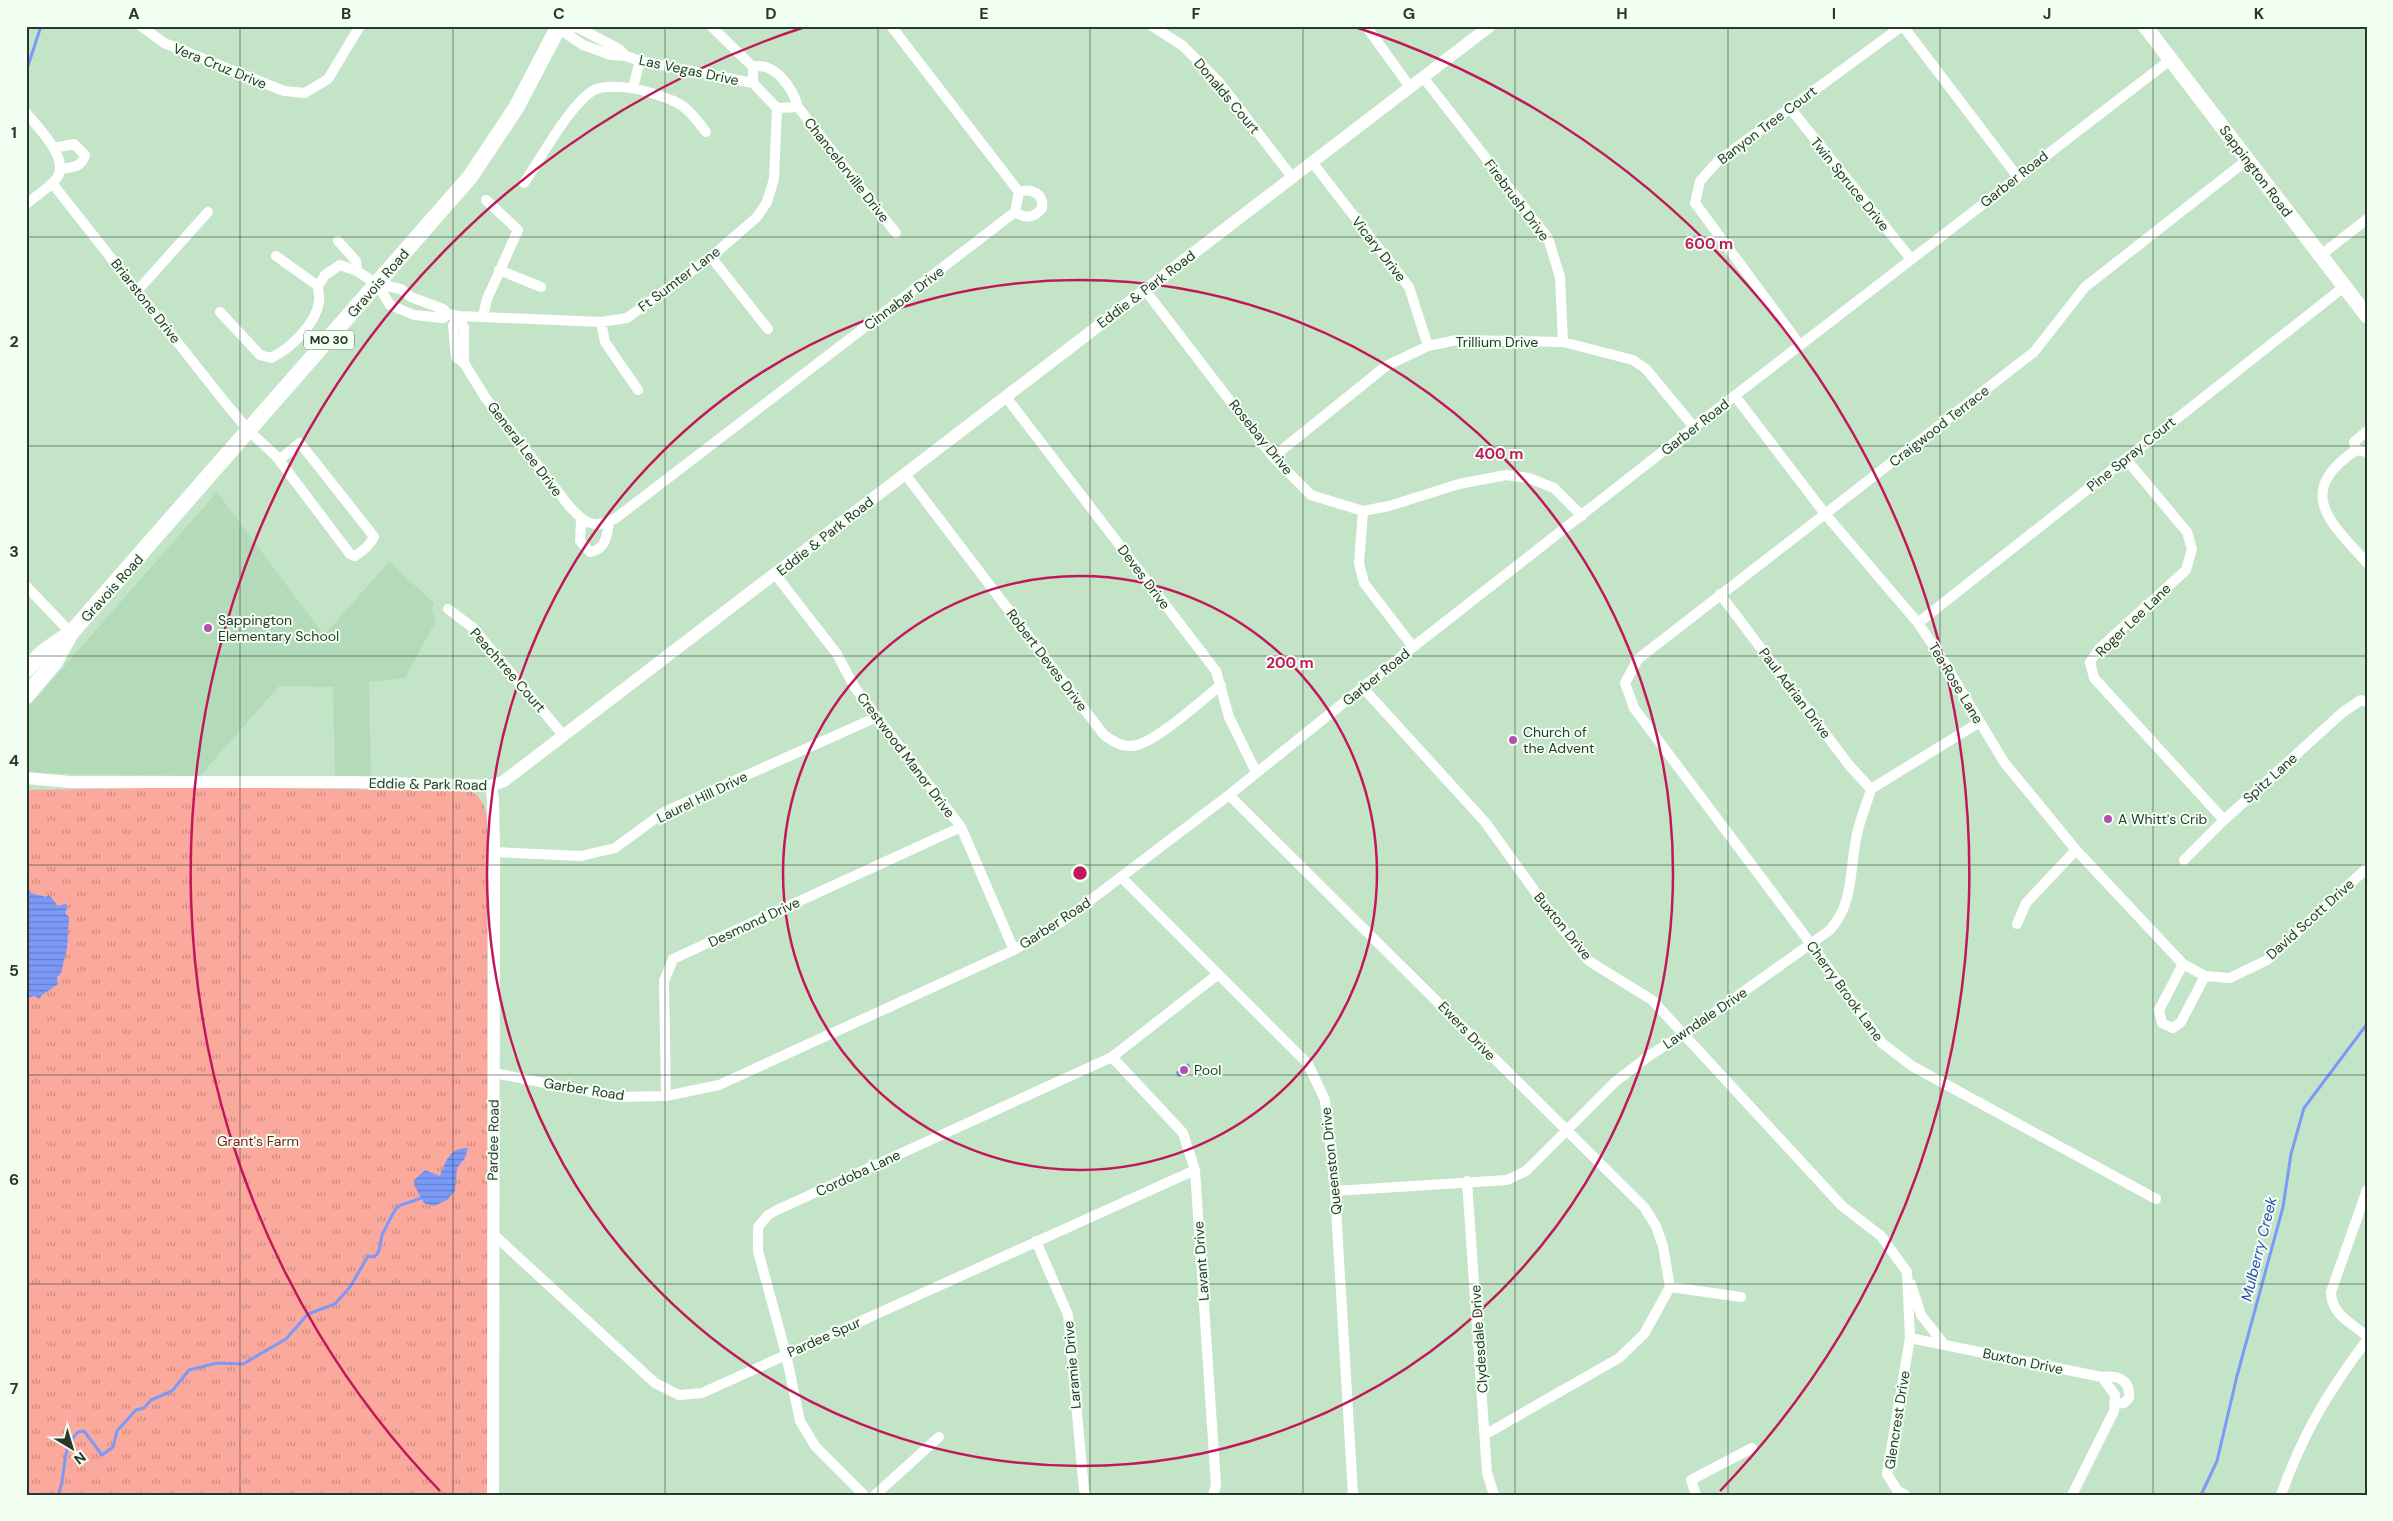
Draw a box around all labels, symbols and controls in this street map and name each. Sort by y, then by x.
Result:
text: A [128,3,140,24]
text: B [341,3,351,24]
text: C [553,3,565,24]
text: D [765,3,777,24]
text: E [979,3,989,24]
text: F [1192,3,1201,24]
text: G [1403,3,1415,24]
text: H [1616,3,1628,24]
text: I [1832,3,1836,24]
text: J [2043,3,2051,24]
text: K [2254,3,2265,24]
street label: Vera Cruz Drive [171,39,270,93]
street label: Las Vegas Drive [638,51,741,89]
street label: Donalds Court [1190,54,1264,138]
street label: Banyon Tree Court [1714,82,1820,168]
street label: Chancelorville Drive [800,114,894,226]
street label: Sappington Road [2216,121,2296,221]
text: 1 [11,122,17,143]
street label: Twin Spruce Drive [1807,133,1893,235]
street label: Garber Road [1976,147,2052,211]
street label: Firebrush Drive [1480,156,1554,244]
street label: Vicary Drive [1348,213,1410,285]
text: 600 m [1685,234,1733,254]
street label: Ft Sumter Lane [634,242,724,316]
street label: Gravois Road [343,245,413,321]
street label: Eddie & Park Road [1093,246,1199,332]
street label: Briarstone Drive [107,255,185,347]
street label: Cinnabar Drive [860,262,948,334]
road number: MO 30 [304,330,354,350]
text: 2 [9,331,19,352]
street label: Trillium Drive [1456,333,1538,351]
street label: Craigwood Terrace [1885,381,1993,471]
street label: Garber Road [1657,395,1733,459]
street label: Rosebay Drive [1225,396,1297,478]
street label: General Lee Drive [483,398,567,500]
street label: Pine Spray Court [2083,413,2179,495]
text: 400 m [1475,444,1523,464]
street label: Eddie & Park Road [773,492,877,580]
text: 3 [9,541,19,562]
street label: Deves Drive [1114,541,1174,613]
street label: Gravois Road [77,550,147,626]
street label: Roger Lee Lane [2092,579,2175,661]
street label: Robert Deves Drive [1003,605,1091,715]
place label: Sappington Elementary School [218,611,339,645]
marker: Sappington Elementary School [202,622,214,634]
street label: Peachtree Court [466,624,550,716]
street label: Tea Rose Lane [1925,639,1987,727]
street label: Garber Road [1339,644,1413,710]
street label: Paul Adrian Drive [1755,644,1835,742]
text: 200 m [1266,653,1314,673]
street label: Crestwood Manor Drive [853,689,959,821]
place label: Church of the Advent [1523,723,1594,757]
marker: Church of the Advent [1507,734,1519,746]
street label: Spitz Lane [2239,749,2301,807]
text: 4 [9,750,19,771]
street label: Laurel Hill Drive [654,767,750,827]
street label: Eddie & Park Road [369,774,487,794]
place label: A Whitt's Crib [2118,810,2208,828]
marker: A Whitt's Crib [2102,813,2114,825]
centre of rings [1071,864,1089,882]
street label: David Scott Drive [2262,875,2358,963]
street label: Buxton Drive [1530,889,1596,964]
street label: Desmond Drive [705,893,803,951]
street label: Garber Road [1016,893,1094,953]
street label: Cherry Brook Lane [1803,937,1887,1045]
text: 5 [9,960,19,981]
street label: Lawndale Drive [1659,983,1751,1053]
street label: Ewers Drive [1434,998,1500,1064]
place label: Pool [1194,1061,1221,1079]
marker: Pool [1178,1064,1190,1076]
street label: Garber Road [542,1074,626,1104]
street label: Pardee Road [483,1099,503,1181]
street label: Queenston Drive [1316,1106,1346,1216]
park label: Grant's Farm [217,1132,299,1150]
street label: Cordoba Lane [813,1146,903,1200]
text: 6 [9,1169,19,1190]
water label: Mulberry Creek [2236,1194,2282,1303]
street label: Lavant Drive [1189,1221,1213,1301]
street label: Clydesdale Drive [1466,1284,1492,1394]
street label: Pardee Spur [784,1313,864,1361]
street label: Laramie Drive [1059,1320,1085,1410]
street label: Buxton Drive [1981,1344,2065,1378]
street label: Glencrest Drive [1880,1369,1914,1471]
text: 7 [10,1378,19,1399]
north arrow [48,1424,98,1474]
text: N [70,1448,90,1468]

